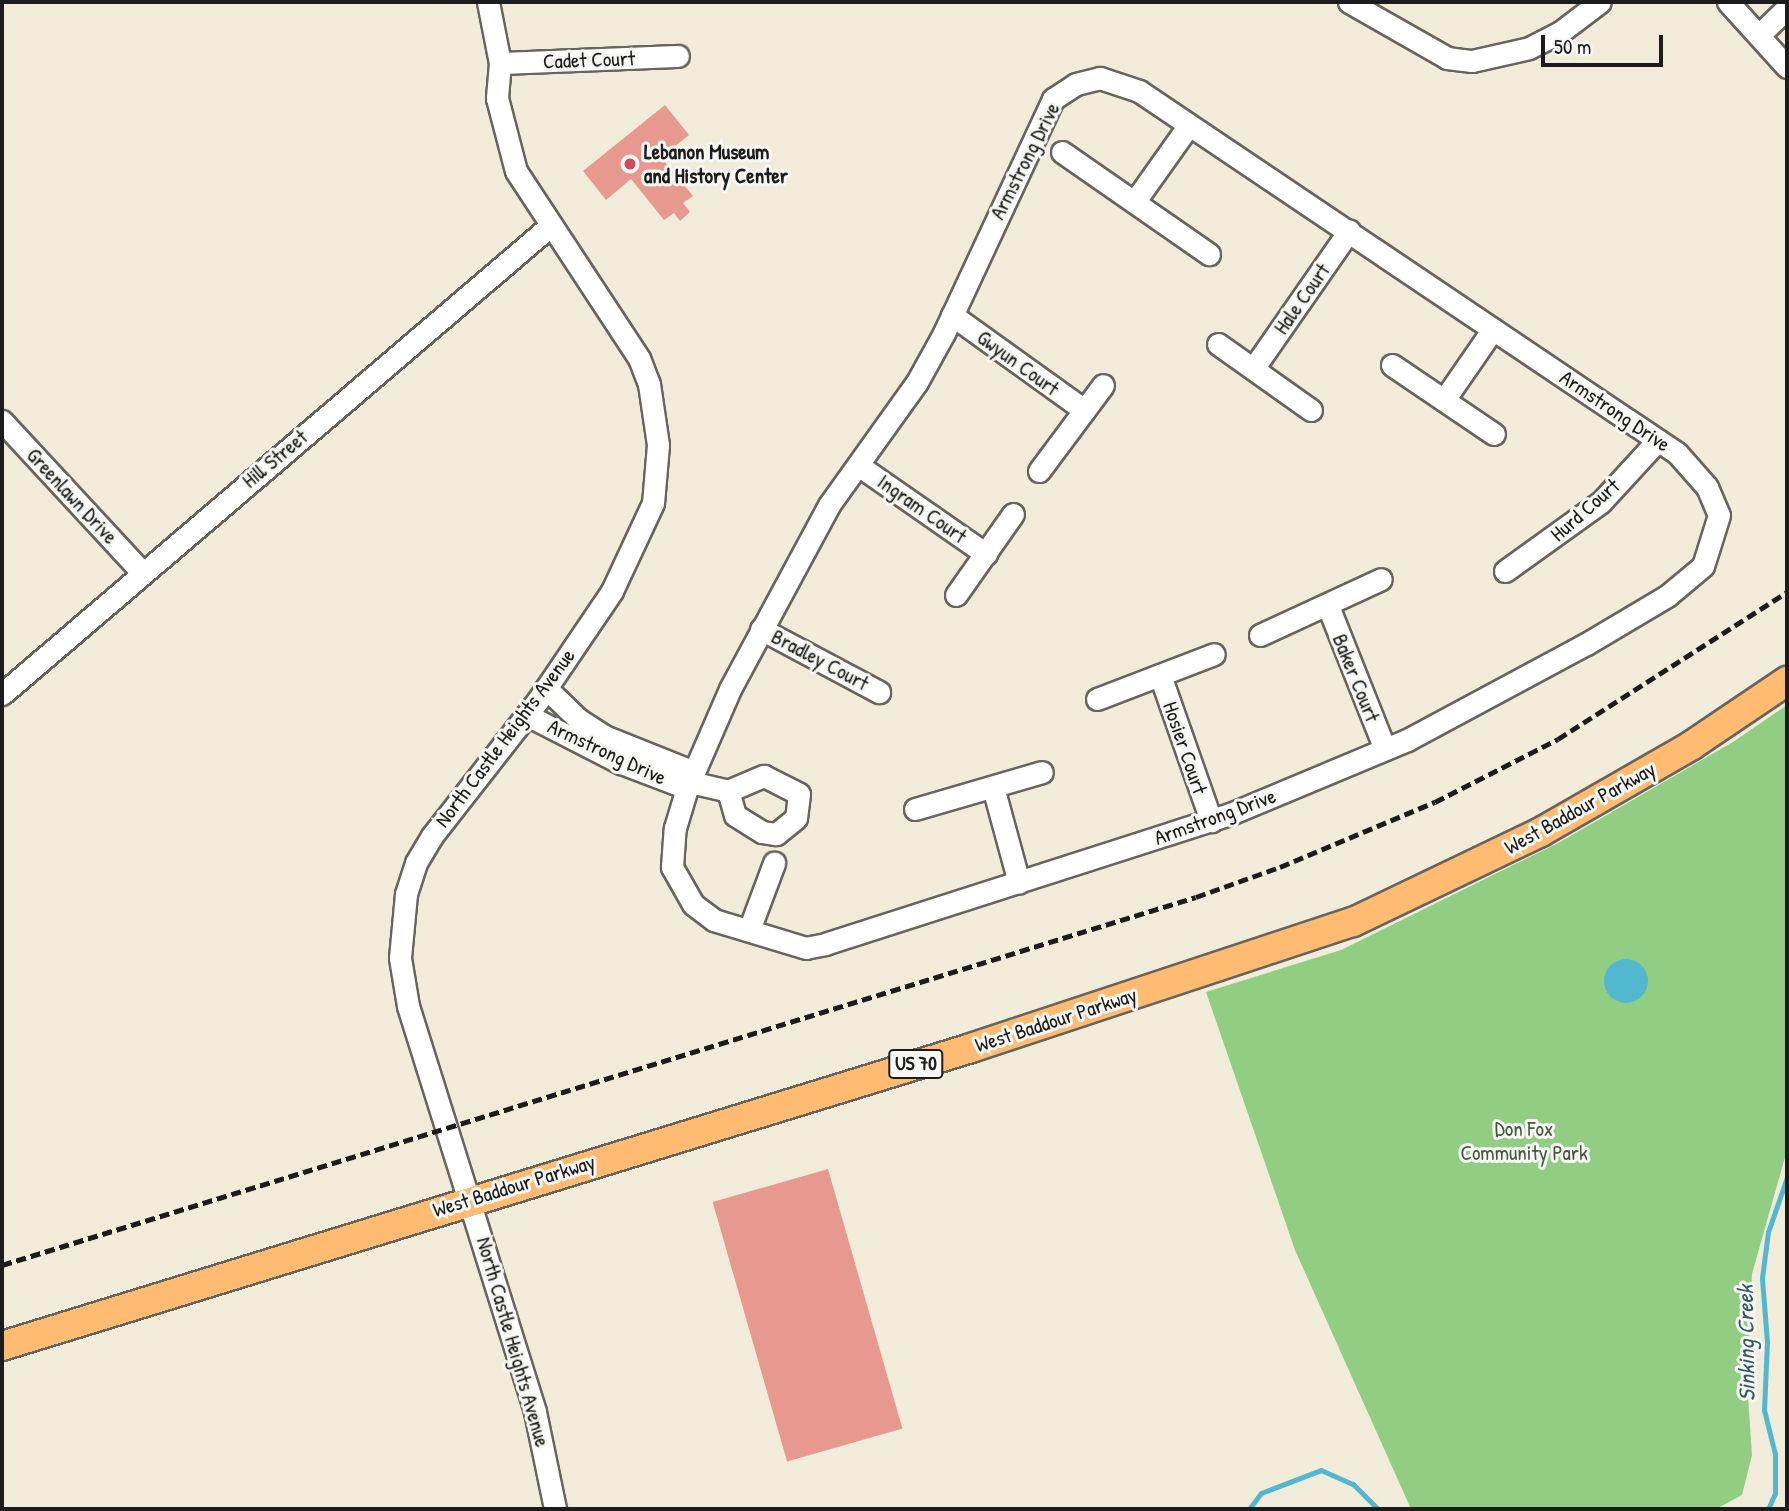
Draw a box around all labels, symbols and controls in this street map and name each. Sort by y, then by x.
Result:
scale bar [1544,21,1666,65]
text: 50 m [1554,32,1591,61]
street label: Cadet Court [543,46,635,74]
street label: Armstrong Drive [985,98,1065,224]
place label: Lebanon Museum and History Center [644,139,788,189]
marker: Lebanon Museum and History Center [622,156,638,172]
street label: Hale Court [1269,259,1335,339]
street label: Gwyun Court [972,325,1064,401]
street label: Armstrong Drive [1555,365,1675,457]
street label: Hill Street [237,425,313,493]
street label: Greenlawn Drive [21,443,123,549]
street label: Ingram Court [873,469,971,549]
street label: Hurd Court [1545,473,1625,547]
street label: Bradley Court [767,624,873,696]
street label: Baker Court [1327,630,1385,726]
street label: North Castle Heights Avenue [430,644,580,832]
street label: Hosier Court [1157,698,1213,798]
street label: Armstrong Drive [544,714,670,790]
street label: West Baddour Parkway [1500,756,1660,860]
street label: Armstrong Drive [1151,783,1279,851]
street label: West Baddour Parkway [972,982,1140,1058]
road number: US 70 [888,1048,944,1080]
park label: Don Fox Community Park [1460,1116,1588,1166]
street label: West Baddour Parkway [430,1149,598,1223]
street label: North Castle Heights Avenue [471,1234,555,1450]
water label: Sinking Creek [1731,1285,1761,1401]

